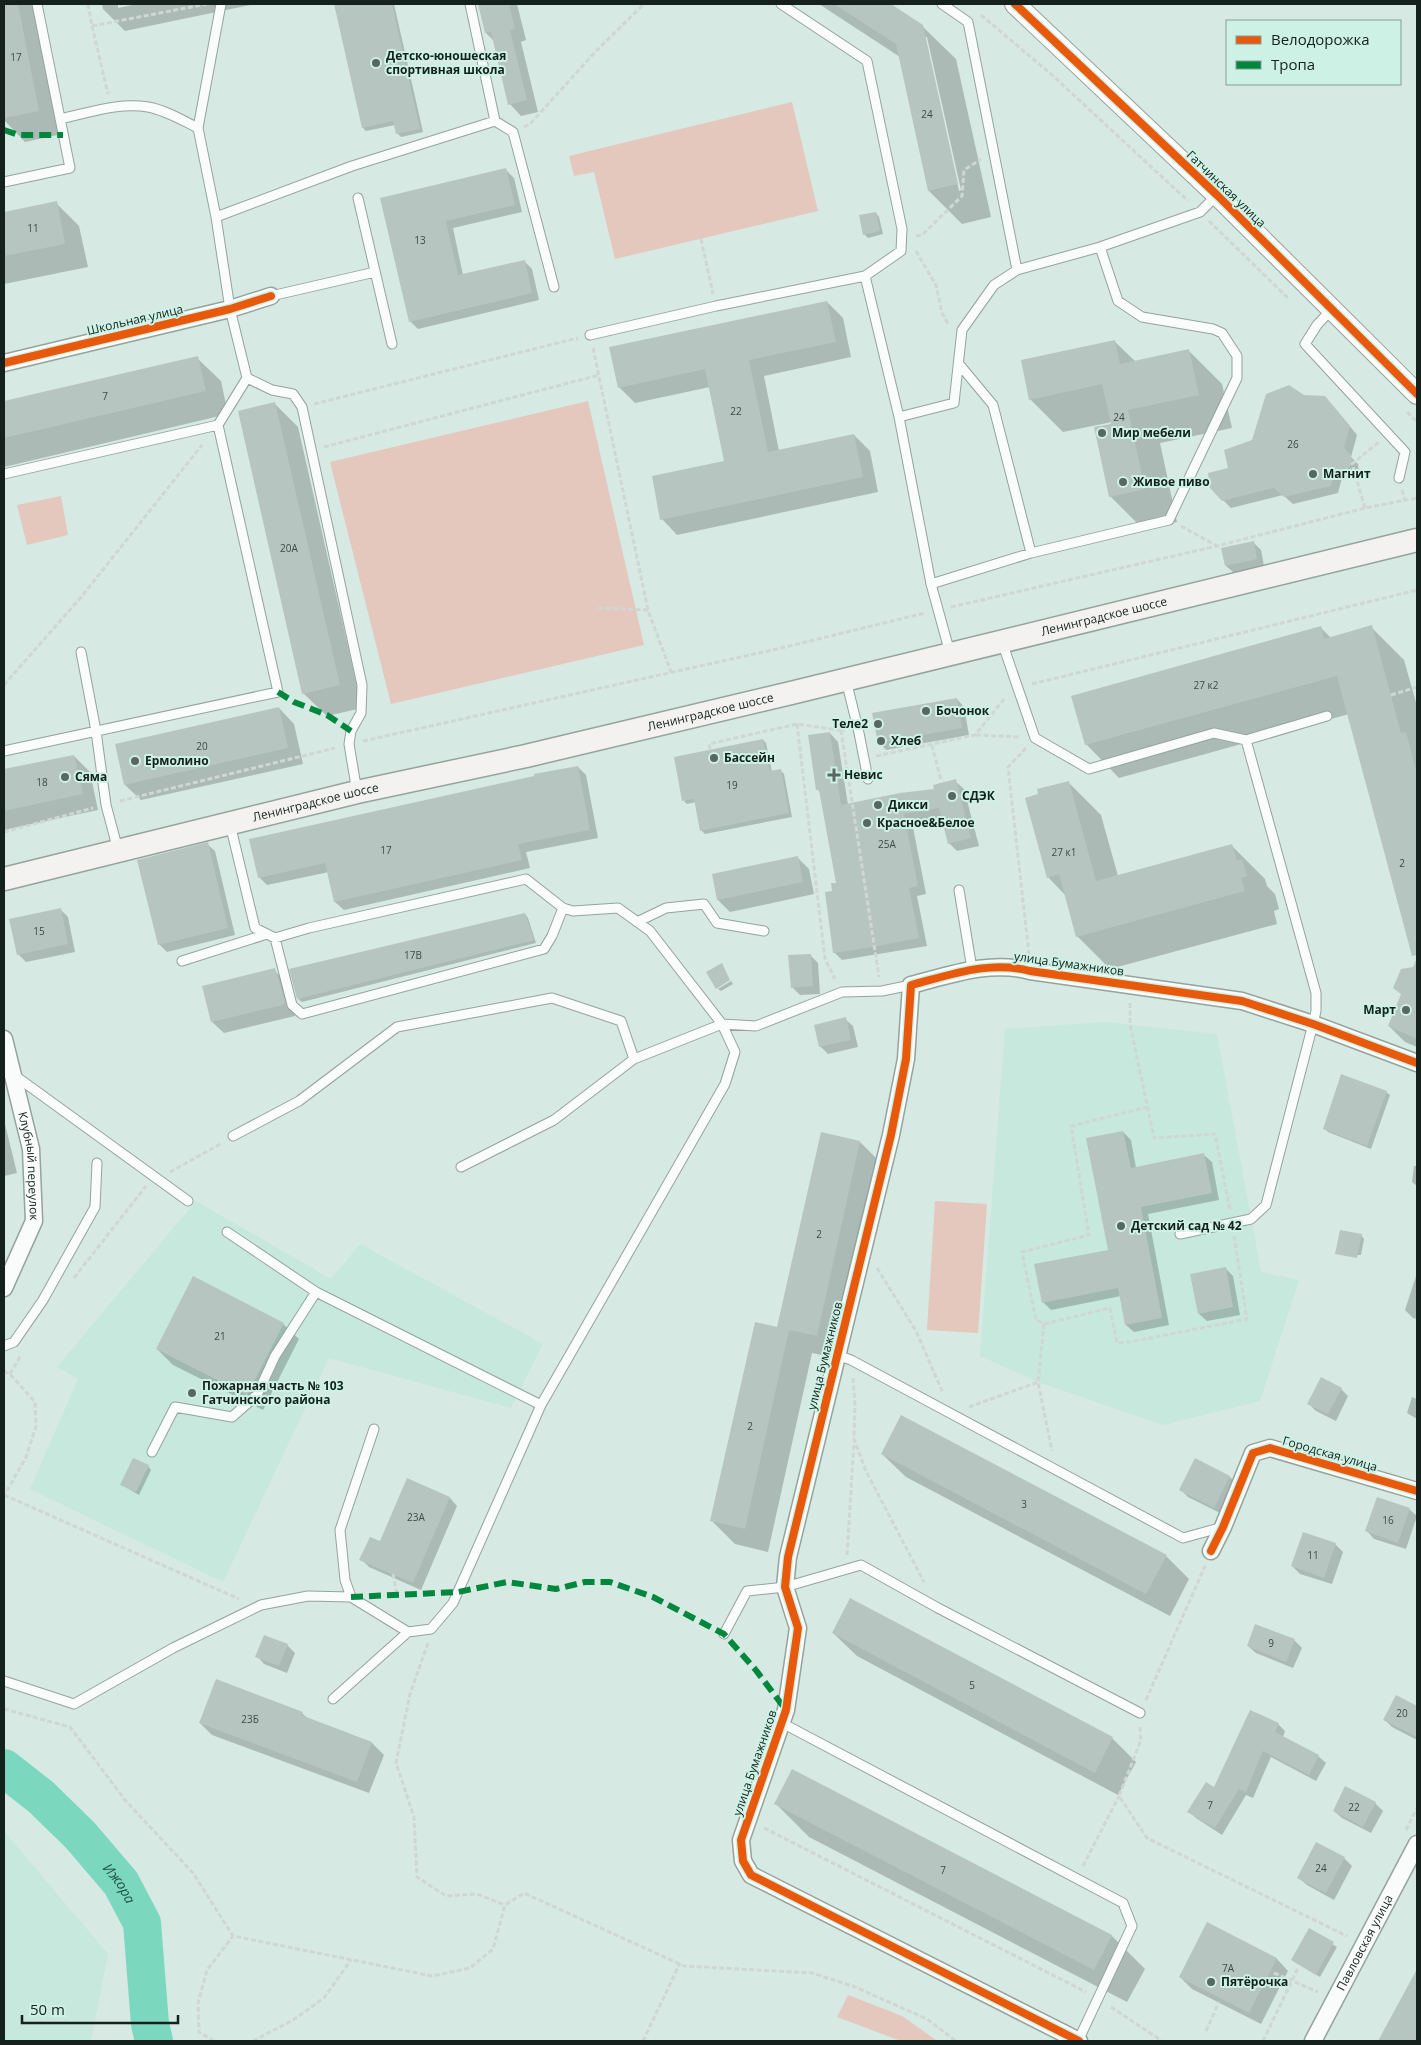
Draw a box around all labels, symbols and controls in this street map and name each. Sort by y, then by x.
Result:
legend [1226,20,1401,85]
text: Велодорожка [1271,29,1370,49]
place label: Детско-юношеская спортивная школа [386,47,506,78]
house number: 17 [10,50,22,64]
text: Тропа [1271,54,1315,74]
marker: Детско-юношеская спортивная школа [370,57,382,69]
house number: 24 [921,107,933,121]
street label: Гатчинская улица [1183,146,1270,231]
house number: 11 [27,221,39,235]
house number: 13 [414,233,426,247]
street label: Школьная улица [85,300,185,339]
house number: 7 [102,389,108,403]
house number: 22 [730,404,742,418]
house number: 24 [1113,410,1125,424]
place label: Мир мебели [1112,424,1191,441]
marker: Мир мебели [1096,427,1108,439]
house number: 26 [1287,437,1299,451]
place label: Магнит [1323,465,1371,482]
marker: Магнит [1307,468,1319,480]
place label: Живое пиво [1133,473,1210,490]
marker: Живое пиво [1117,476,1129,488]
house number: 20А [280,541,299,555]
street label: Ленинградское шоссе [1039,592,1169,640]
house number: 27 к2 [1194,678,1219,692]
street label: Ленинградское шоссе [646,688,776,735]
place label: Бочонок [936,702,990,719]
marker: Бочонок [920,705,932,717]
place label: Теле2 [832,715,868,732]
marker: Теле2 [872,718,884,730]
place label: Хлеб [891,732,921,749]
marker: Хлеб [875,735,887,747]
house number: 20 [196,739,208,753]
place label: Бассейн [724,749,775,766]
place label: Ермолино [145,752,209,769]
marker: Бассейн [708,752,720,764]
marker: Ермолино [129,755,141,767]
place label: Невис [844,766,883,783]
place label: Сяма [75,768,107,785]
marker: Невис [828,769,840,781]
marker: Сяма [59,771,71,783]
house number: 18 [36,775,48,789]
house number: 19 [726,778,738,792]
street label: Ленинградское шоссе [251,779,381,825]
place label: СДЭК [962,787,996,804]
marker: СДЭК [946,790,958,802]
place label: Дикси [888,796,928,813]
marker: Дикси [872,799,884,811]
place label: Красное&Белое [877,814,975,831]
marker: Красное&Белое [861,817,873,829]
house number: 25А [878,837,897,851]
house number: 17 [380,843,392,857]
house number: 27 к1 [1052,845,1076,859]
house number: 2 [1399,856,1405,870]
house number: 15 [33,924,45,938]
street label: улица Бумажников [1013,947,1125,980]
house number: 17В [404,948,422,962]
place label: Март [1363,1001,1396,1018]
marker: Март [1400,1004,1412,1016]
street label: Клубный переулок [14,1110,43,1222]
place label: Детский сад № 42 [1131,1217,1242,1234]
marker: Детский сад № 42 [1115,1220,1127,1232]
house number: 2 [816,1227,822,1241]
street label: улица Бумажников [803,1300,846,1412]
house number: 21 [214,1329,226,1343]
place label: Пожарная часть № 103 Гатчинского района [202,1377,344,1408]
marker: Пожарная часть № 103 Гатчинского района [186,1387,198,1399]
house number: 2 [747,1419,753,1433]
street label: Городская улица [1281,1432,1380,1475]
house number: 3 [1021,1497,1027,1511]
house number: 23А [407,1510,426,1524]
house number: 16 [1382,1513,1394,1527]
house number: 11 [1307,1548,1319,1562]
house number: 9 [1268,1636,1274,1650]
house number: 5 [969,1678,975,1692]
house number: 20 [1396,1706,1408,1720]
street label: улица Бумажников [728,1708,781,1818]
house number: 23Б [241,1712,259,1726]
house number: 7 [1207,1798,1213,1812]
house number: 22 [1348,1800,1360,1814]
water label: Ижора [99,1859,140,1907]
house number: 24 [1315,1861,1327,1875]
house number: 7 [940,1863,946,1877]
street label: Павловская улица [1332,1892,1397,1994]
house number: 7А [1222,1961,1235,1975]
place label: Пятёрочка [1221,1973,1288,1990]
marker: Пятёрочка [1205,1976,1217,1988]
scale bar [22,1992,179,2024]
text: 50 m [30,1999,65,2019]

